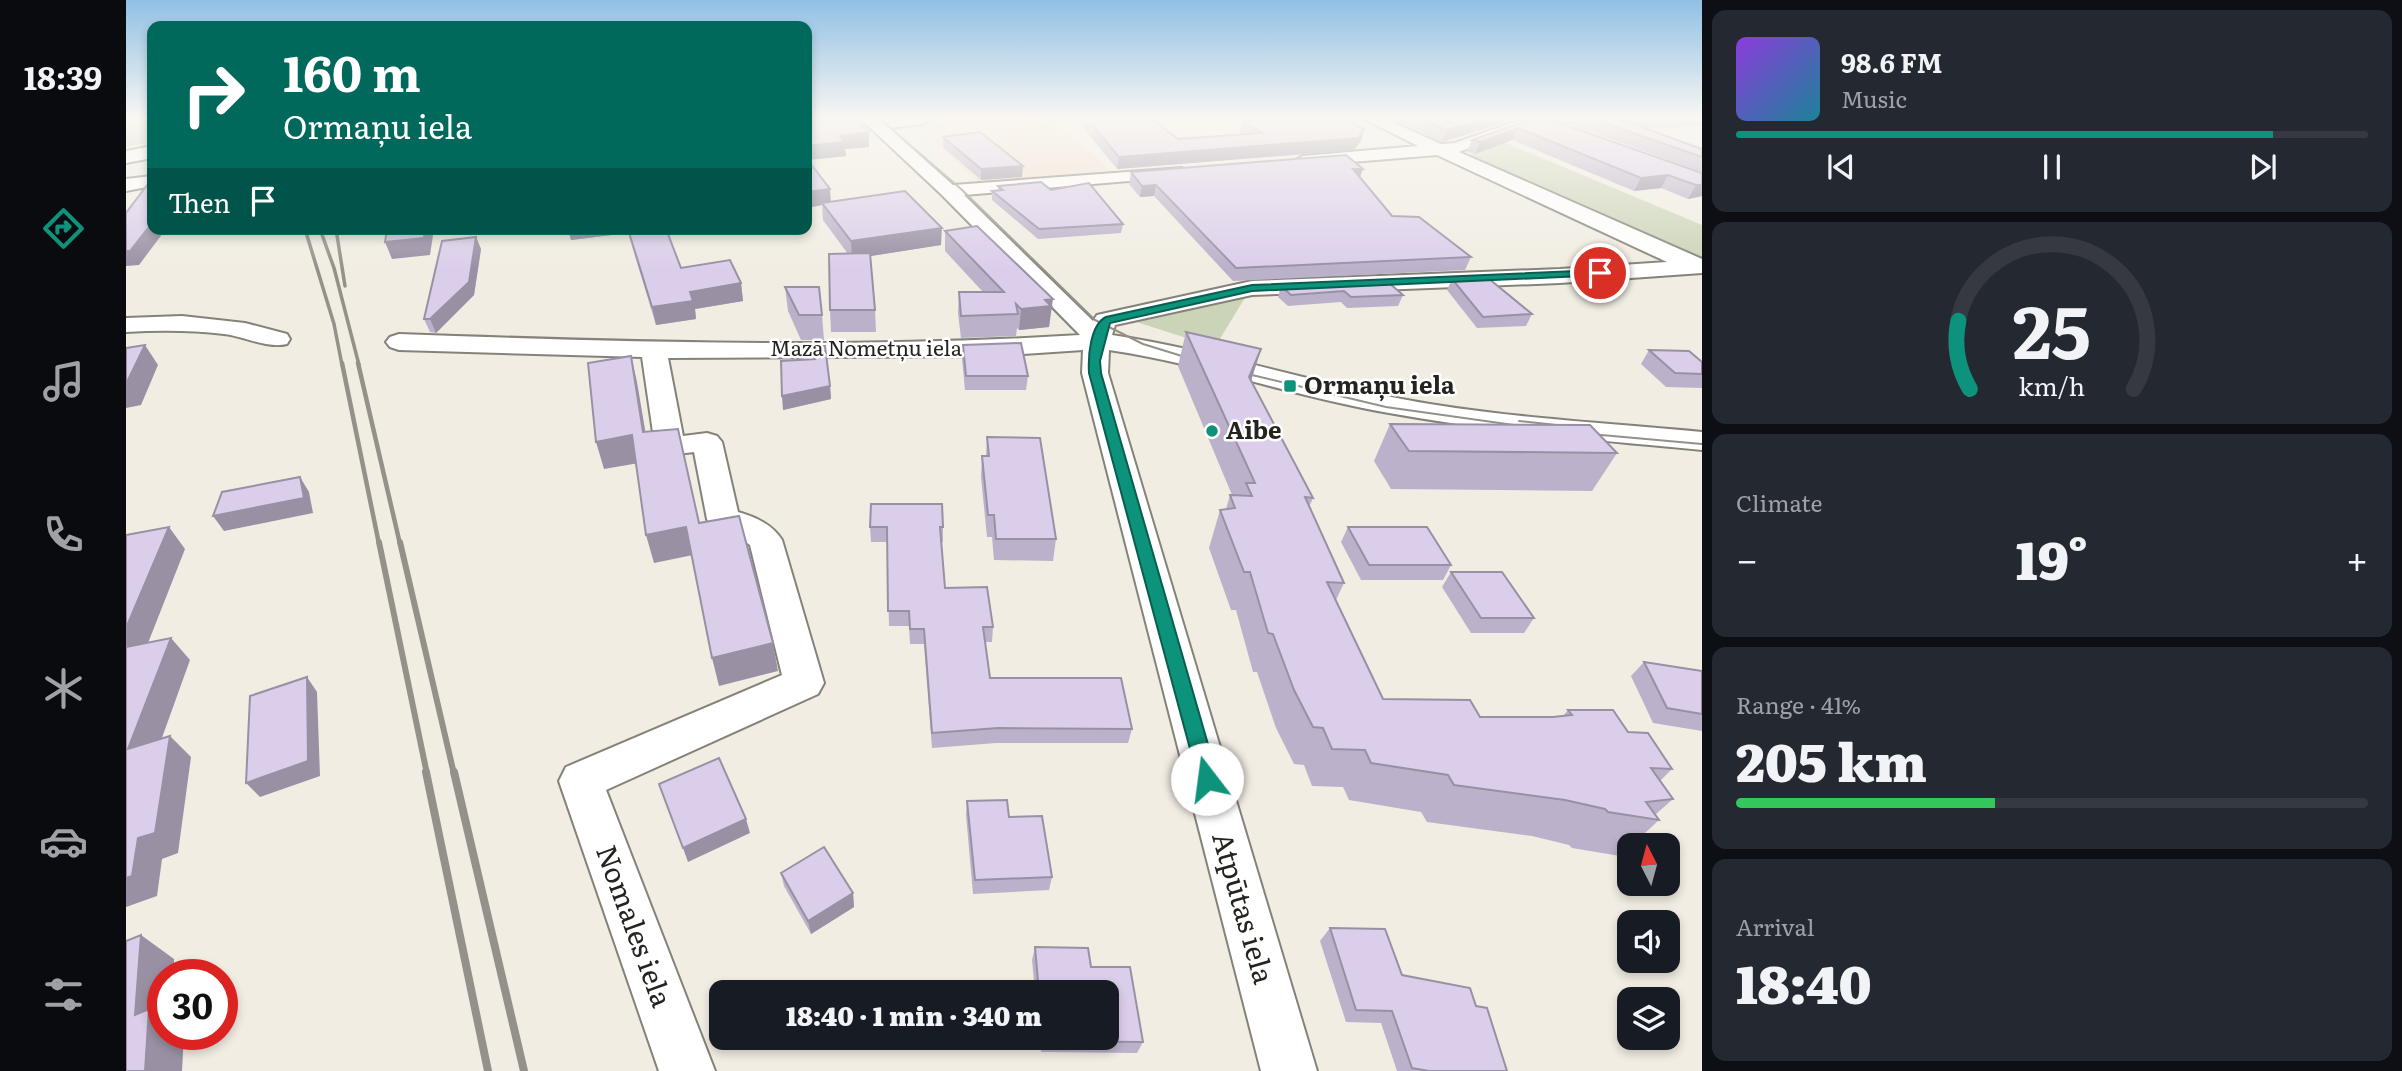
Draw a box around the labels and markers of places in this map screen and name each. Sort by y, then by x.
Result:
pin [1570,243,1630,303]
place label: Ormaņu iela [1304,366,1455,402]
marker: Ormaņu iela [1282,378,1298,394]
place label: Aibe [1226,411,1282,446]
marker: Aibe [1204,423,1220,439]

